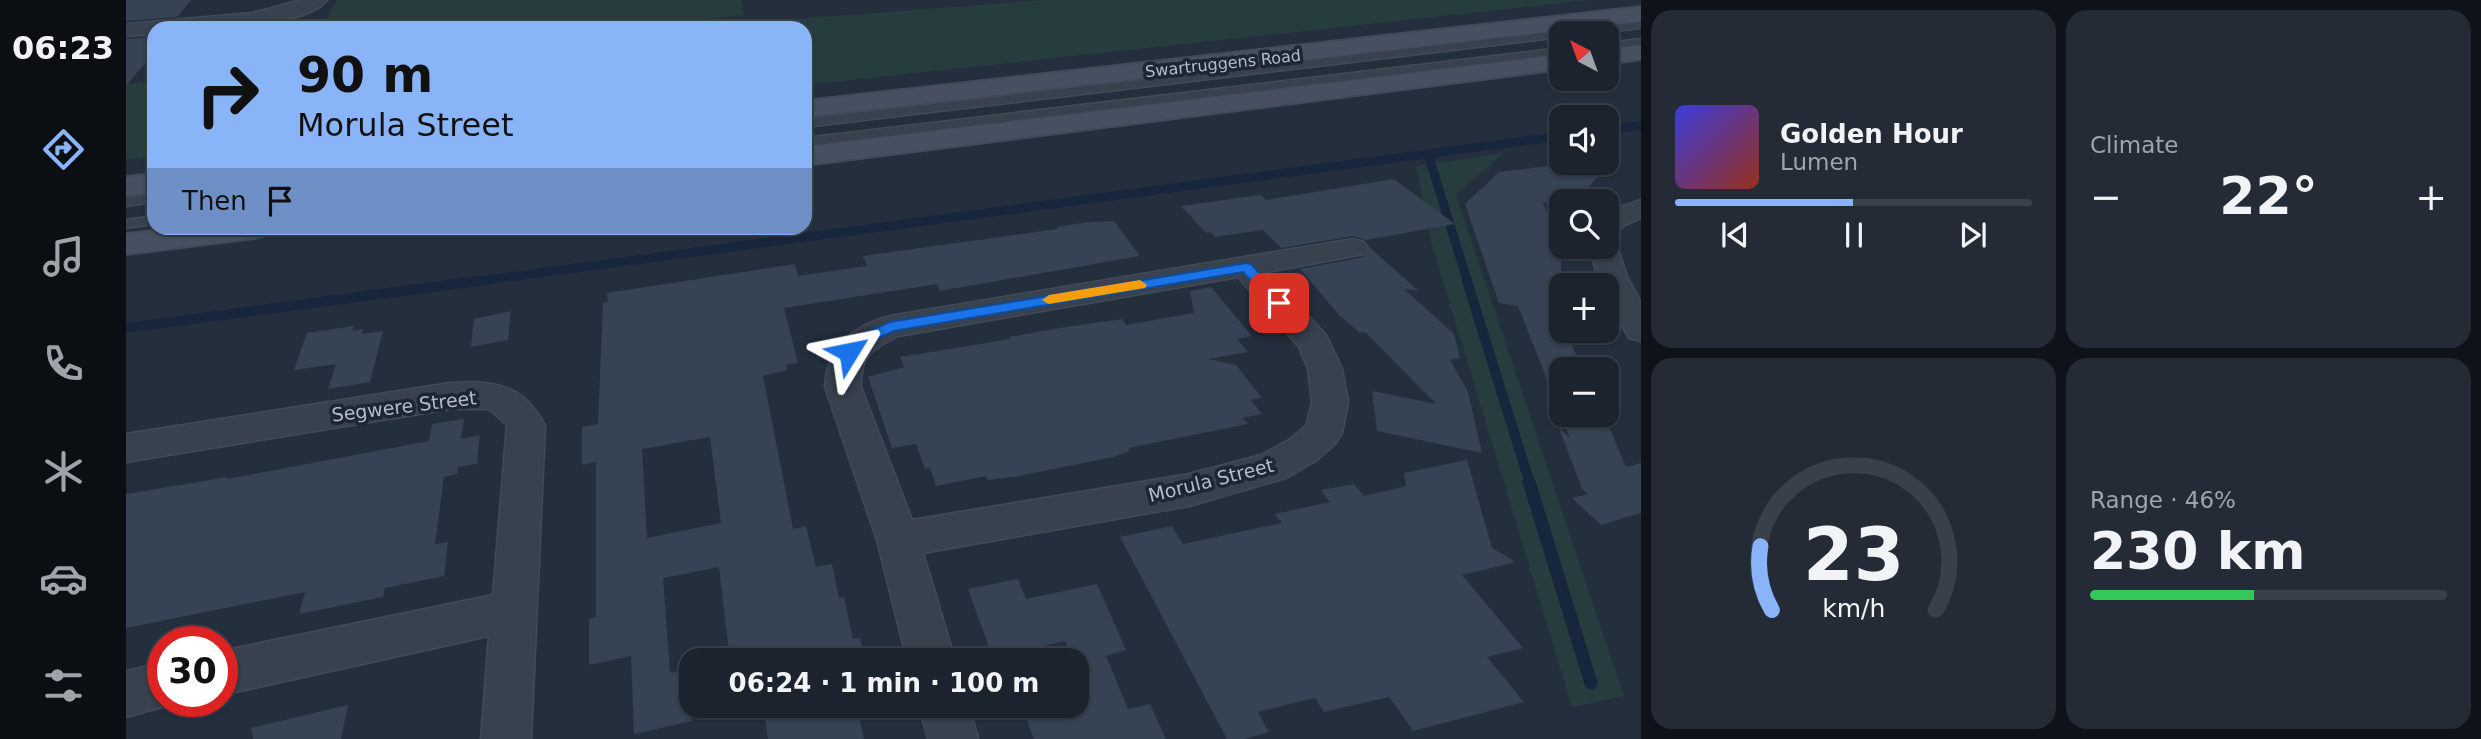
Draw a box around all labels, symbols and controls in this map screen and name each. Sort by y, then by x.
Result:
north arrow [1549,21,1619,91]
map controls [1549,21,1619,427]
text: 06:23 [12,29,114,67]
street label: Swartruggens Road [1144,46,1302,81]
text: 90 m [297,47,433,104]
icon: right [182,49,273,140]
button: sound [1549,105,1619,175]
text: Morula Street [297,106,514,144]
text: Golden Hour [1780,119,1963,149]
icon: directions [39,125,88,174]
text: Climate [2090,132,2179,158]
text: Lumen [1780,149,1858,175]
text: 22° [2219,166,2318,226]
text: − [2090,175,2122,219]
text: + [2415,175,2447,219]
icon: arrive [261,182,299,220]
text: Then [182,186,247,216]
button: search [1549,189,1619,259]
icon: previous [1716,216,1754,254]
icon: pause [1835,216,1873,254]
icon: next [1954,216,1992,254]
icon: music [39,232,88,281]
pin [1249,273,1309,333]
button: + [1549,273,1619,343]
icon: arrive [1260,284,1298,322]
position arrow [812,315,886,389]
icon: phone [39,339,88,388]
button: − [1549,357,1619,427]
street label: Segwere Street [330,386,478,426]
icon: climate [39,447,88,496]
street label: Morula Street [1146,454,1276,506]
text: Range · 46% [2090,487,2236,513]
text: 23 [1803,512,1904,597]
text: 230 km [2090,521,2305,581]
icon: car [39,554,88,603]
text: km/h [1822,593,1885,622]
speed limit sign: 30 [147,626,238,717]
icon: filters [39,661,88,710]
text: 06:24 · 1 min · 100 m [729,668,1039,698]

